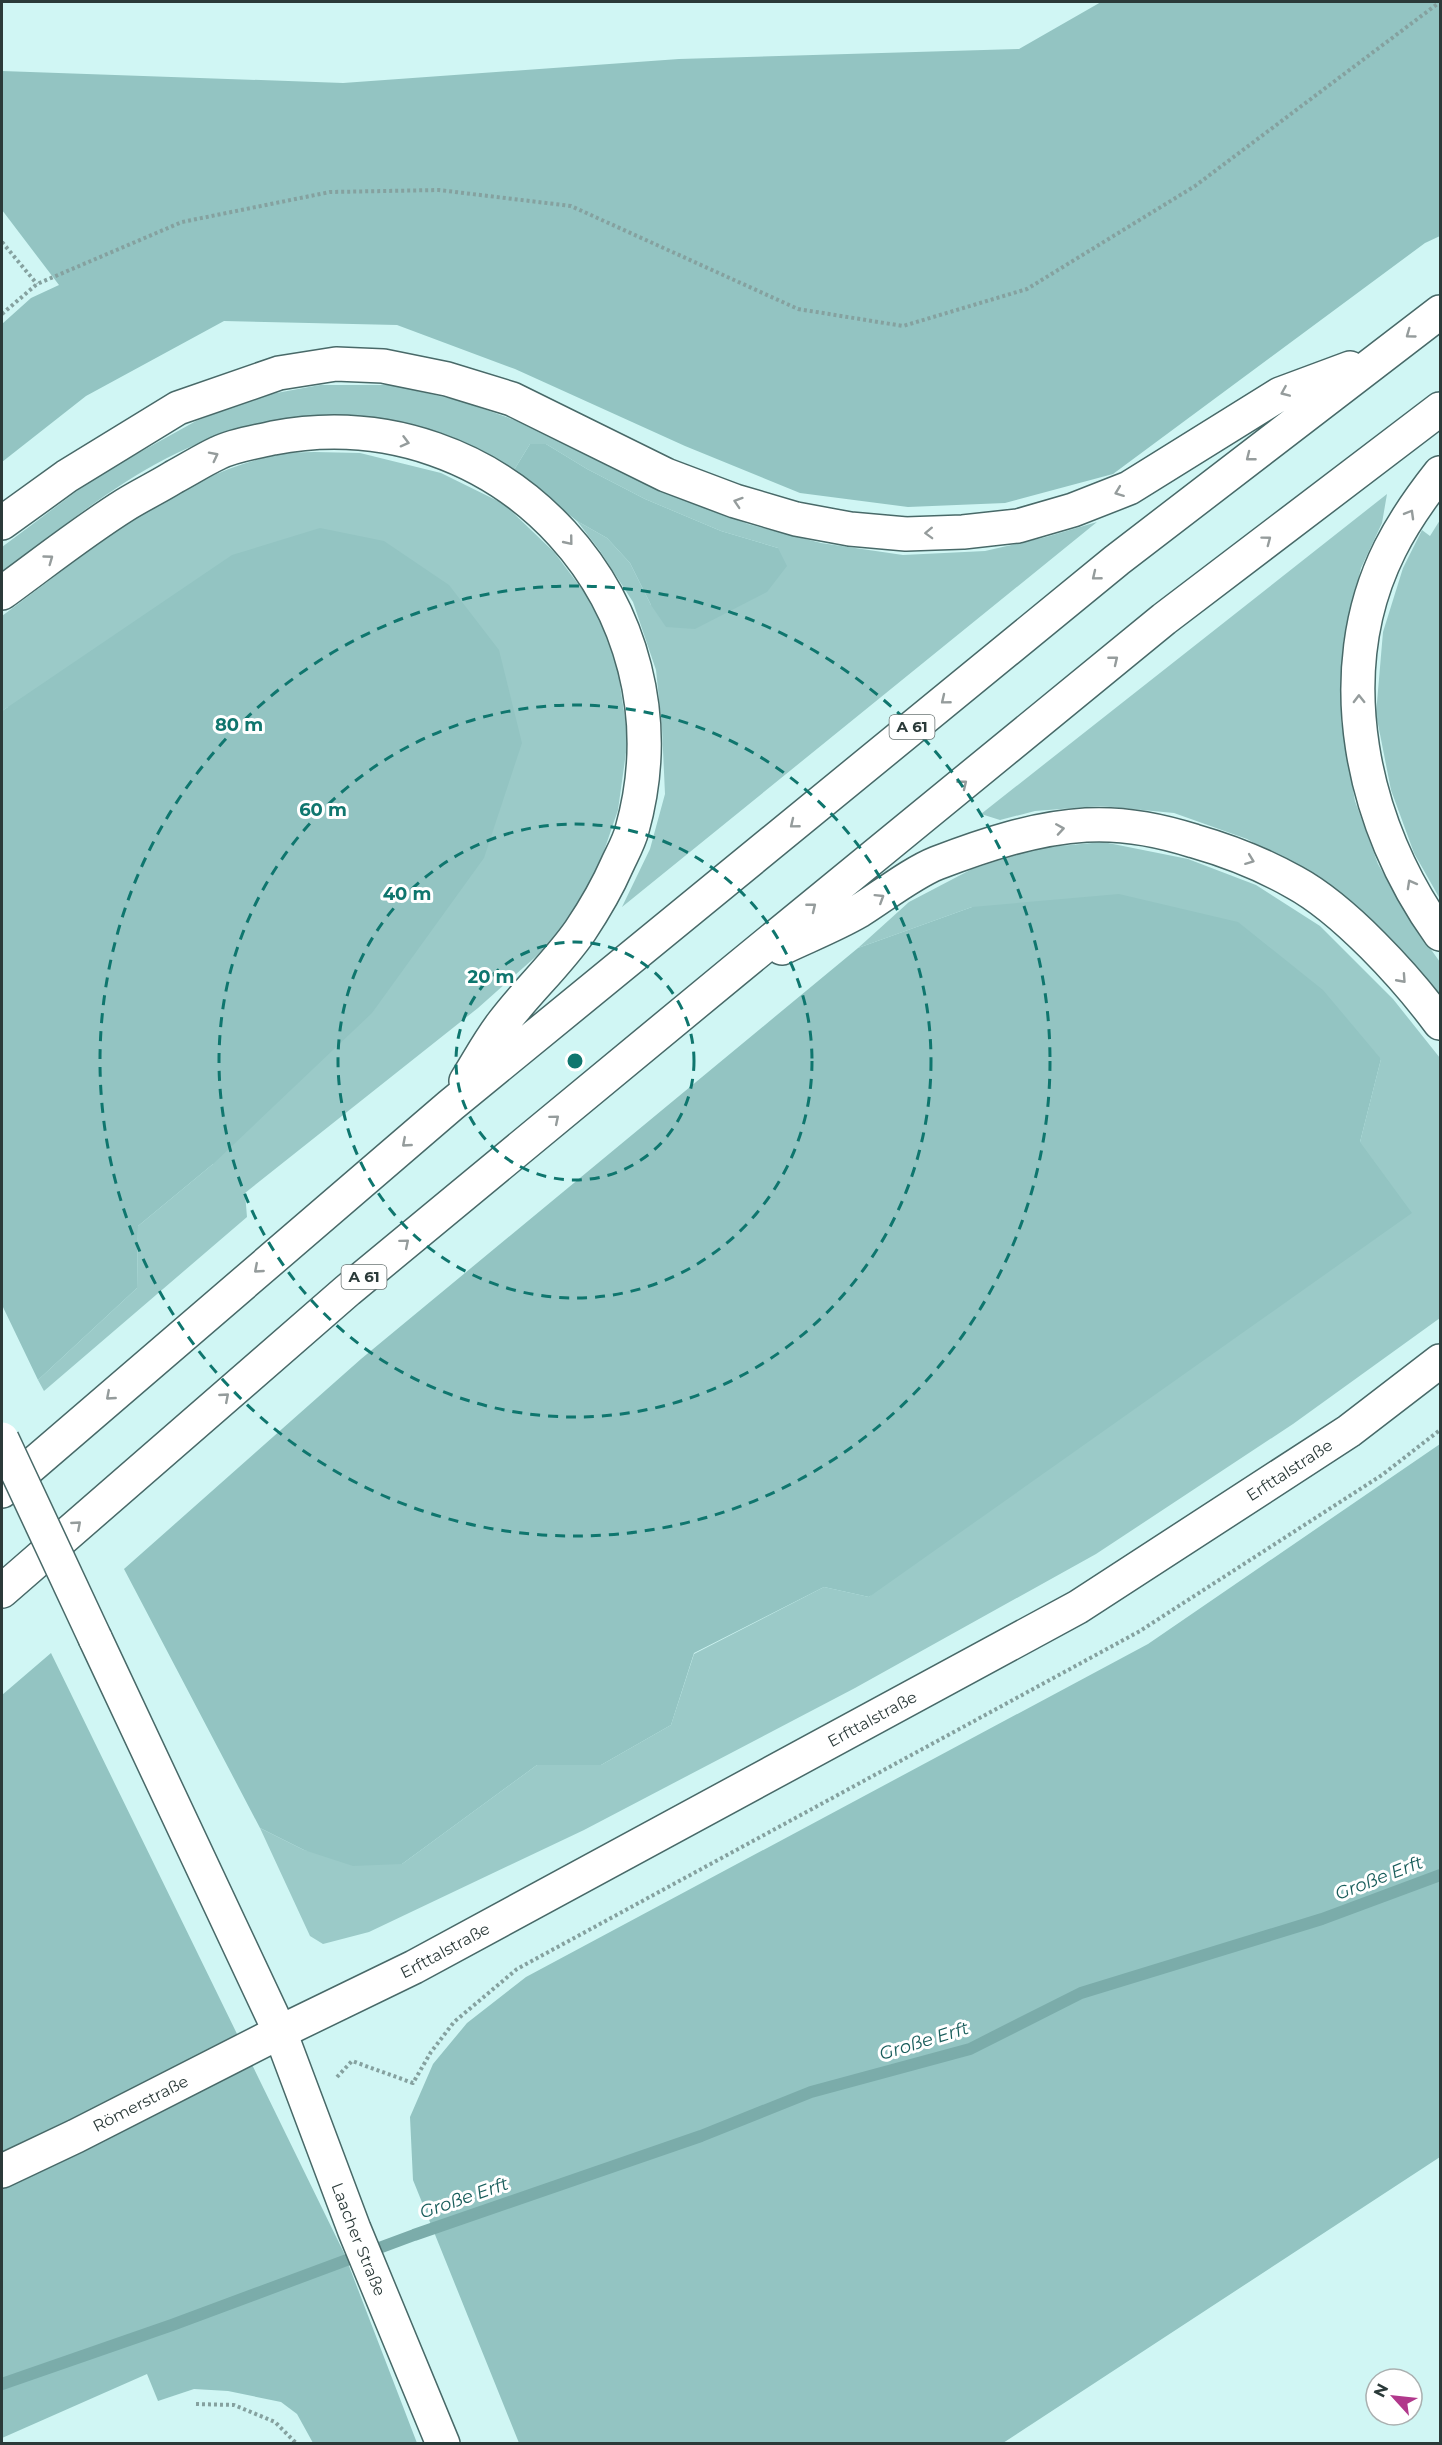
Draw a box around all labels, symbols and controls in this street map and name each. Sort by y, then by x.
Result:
one-way arrow [1406,327,1417,338]
one-way arrow [1281,385,1292,397]
one-way arrow [400,434,410,447]
one-way arrow [1246,449,1257,460]
one-way arrow [208,451,219,463]
one-way arrow [1114,485,1124,498]
one-way arrow [733,496,744,509]
one-way arrow [1403,510,1414,520]
one-way arrow [925,527,934,540]
one-way arrow [562,534,573,545]
one-way arrow [1261,537,1272,548]
one-way arrow [42,555,53,566]
one-way arrow [1092,569,1103,580]
one-way arrow [1107,656,1118,667]
one-way arrow [941,693,952,704]
one-way arrow [1353,694,1365,703]
text: 80 m [215,714,263,736]
road number: A 61 [890,715,934,739]
one-way arrow [956,780,967,791]
text: 60 m [299,799,347,821]
one-way arrow [790,816,801,827]
one-way arrow [1055,823,1065,836]
one-way arrow [1244,853,1255,865]
one-way arrow [1406,880,1418,890]
text: 40 m [383,883,431,905]
one-way arrow [874,893,884,905]
one-way arrow [805,903,816,914]
text: 20 m [468,966,514,988]
one-way arrow [1395,972,1406,982]
centre of rings [565,1051,585,1071]
one-way arrow [548,1115,559,1126]
one-way arrow [402,1135,413,1146]
one-way arrow [398,1240,409,1251]
one-way arrow [254,1262,265,1273]
road number: A 61 [342,1265,386,1289]
one-way arrow [106,1389,117,1400]
one-way arrow [218,1393,229,1404]
street label: Erfttalstraße [1243,1435,1336,1505]
one-way arrow [70,1521,81,1532]
street label: Erfttalstraße [824,1687,920,1751]
water label: Große Erft [1332,1851,1427,1905]
street label: Erfttalstraße [397,1919,493,1982]
water label: Große Erft [877,2017,972,2065]
street label: Römerstraße [90,2071,191,2136]
water label: Große Erft [417,2172,512,2223]
street label: Laacher Straße [327,2180,390,2299]
north arrow [1364,2367,1424,2427]
text: N [1370,2380,1392,2400]

